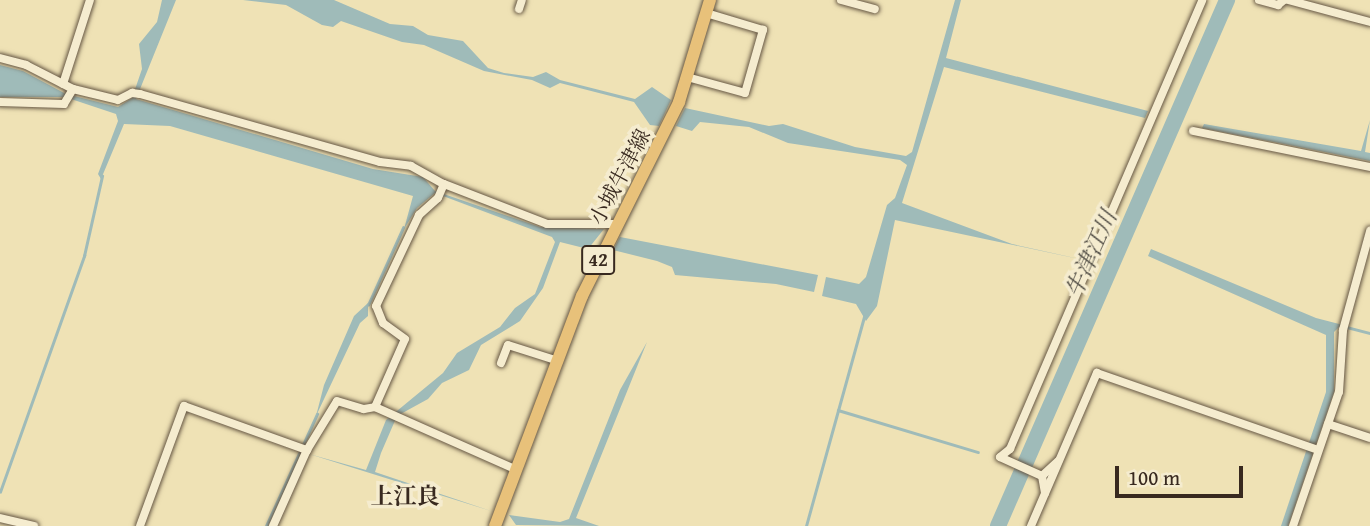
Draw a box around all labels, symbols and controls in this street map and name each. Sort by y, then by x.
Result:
street label: 小城牛津線 [584,125,656,229]
water label: 牛津江川 [1060,206,1122,302]
road number: 42 [580,244,616,276]
scale bar [1118,452,1246,496]
text: 100 m [1128,462,1180,493]
district label: 上江良 [371,482,439,510]

